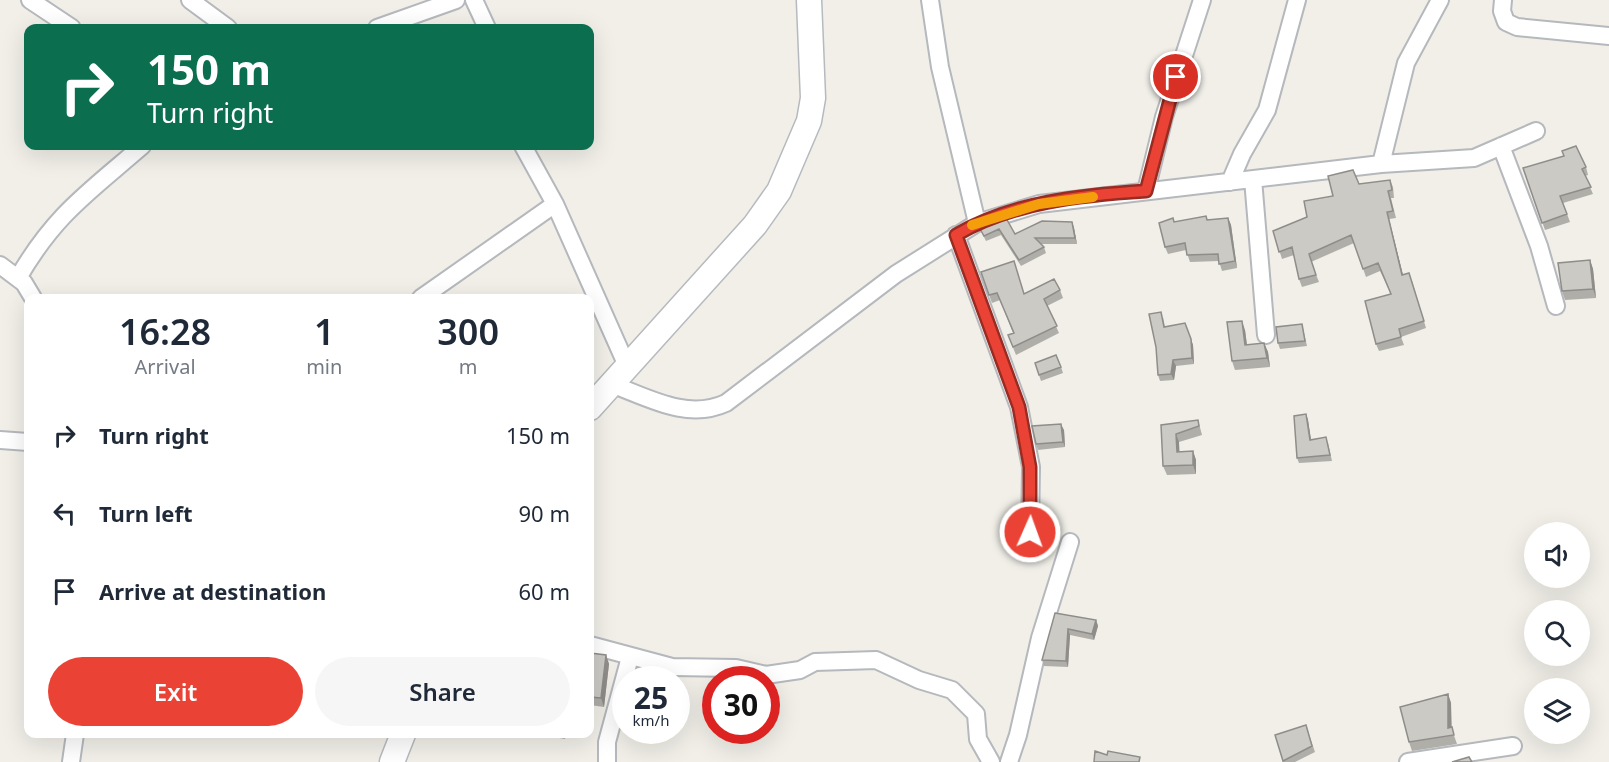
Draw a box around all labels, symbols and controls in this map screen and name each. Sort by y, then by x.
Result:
text: 150 m [147,40,271,97]
icon: right [48,48,126,126]
pin [1150,51,1201,102]
icon: arrive [1159,60,1192,93]
text: Turn right [147,94,273,131]
text: 16:28 [119,307,211,356]
text: 1 [314,307,335,356]
text: 300 [437,307,499,356]
text: Arrival [135,353,196,380]
text: min [306,353,342,380]
text: m [459,353,478,380]
icon: right [48,419,81,452]
text: Turn right [99,420,209,450]
text: 150 m [506,420,570,450]
icon: left [48,497,81,530]
text: Turn left [99,498,193,528]
text: 90 m [519,498,570,528]
position arrow [998,500,1062,564]
map controls [1524,522,1590,744]
button: sound [1524,522,1590,588]
icon: arrive [48,575,81,608]
text: Arrive at destination [99,576,326,606]
text: 60 m [519,576,570,606]
button: search [1524,600,1590,666]
button: Exit [48,657,303,726]
button: Share [315,657,570,726]
speed limit sign: 30 [702,666,780,744]
text: 25 [634,677,668,718]
button: layers [1524,678,1590,744]
text: km/h [633,710,669,730]

